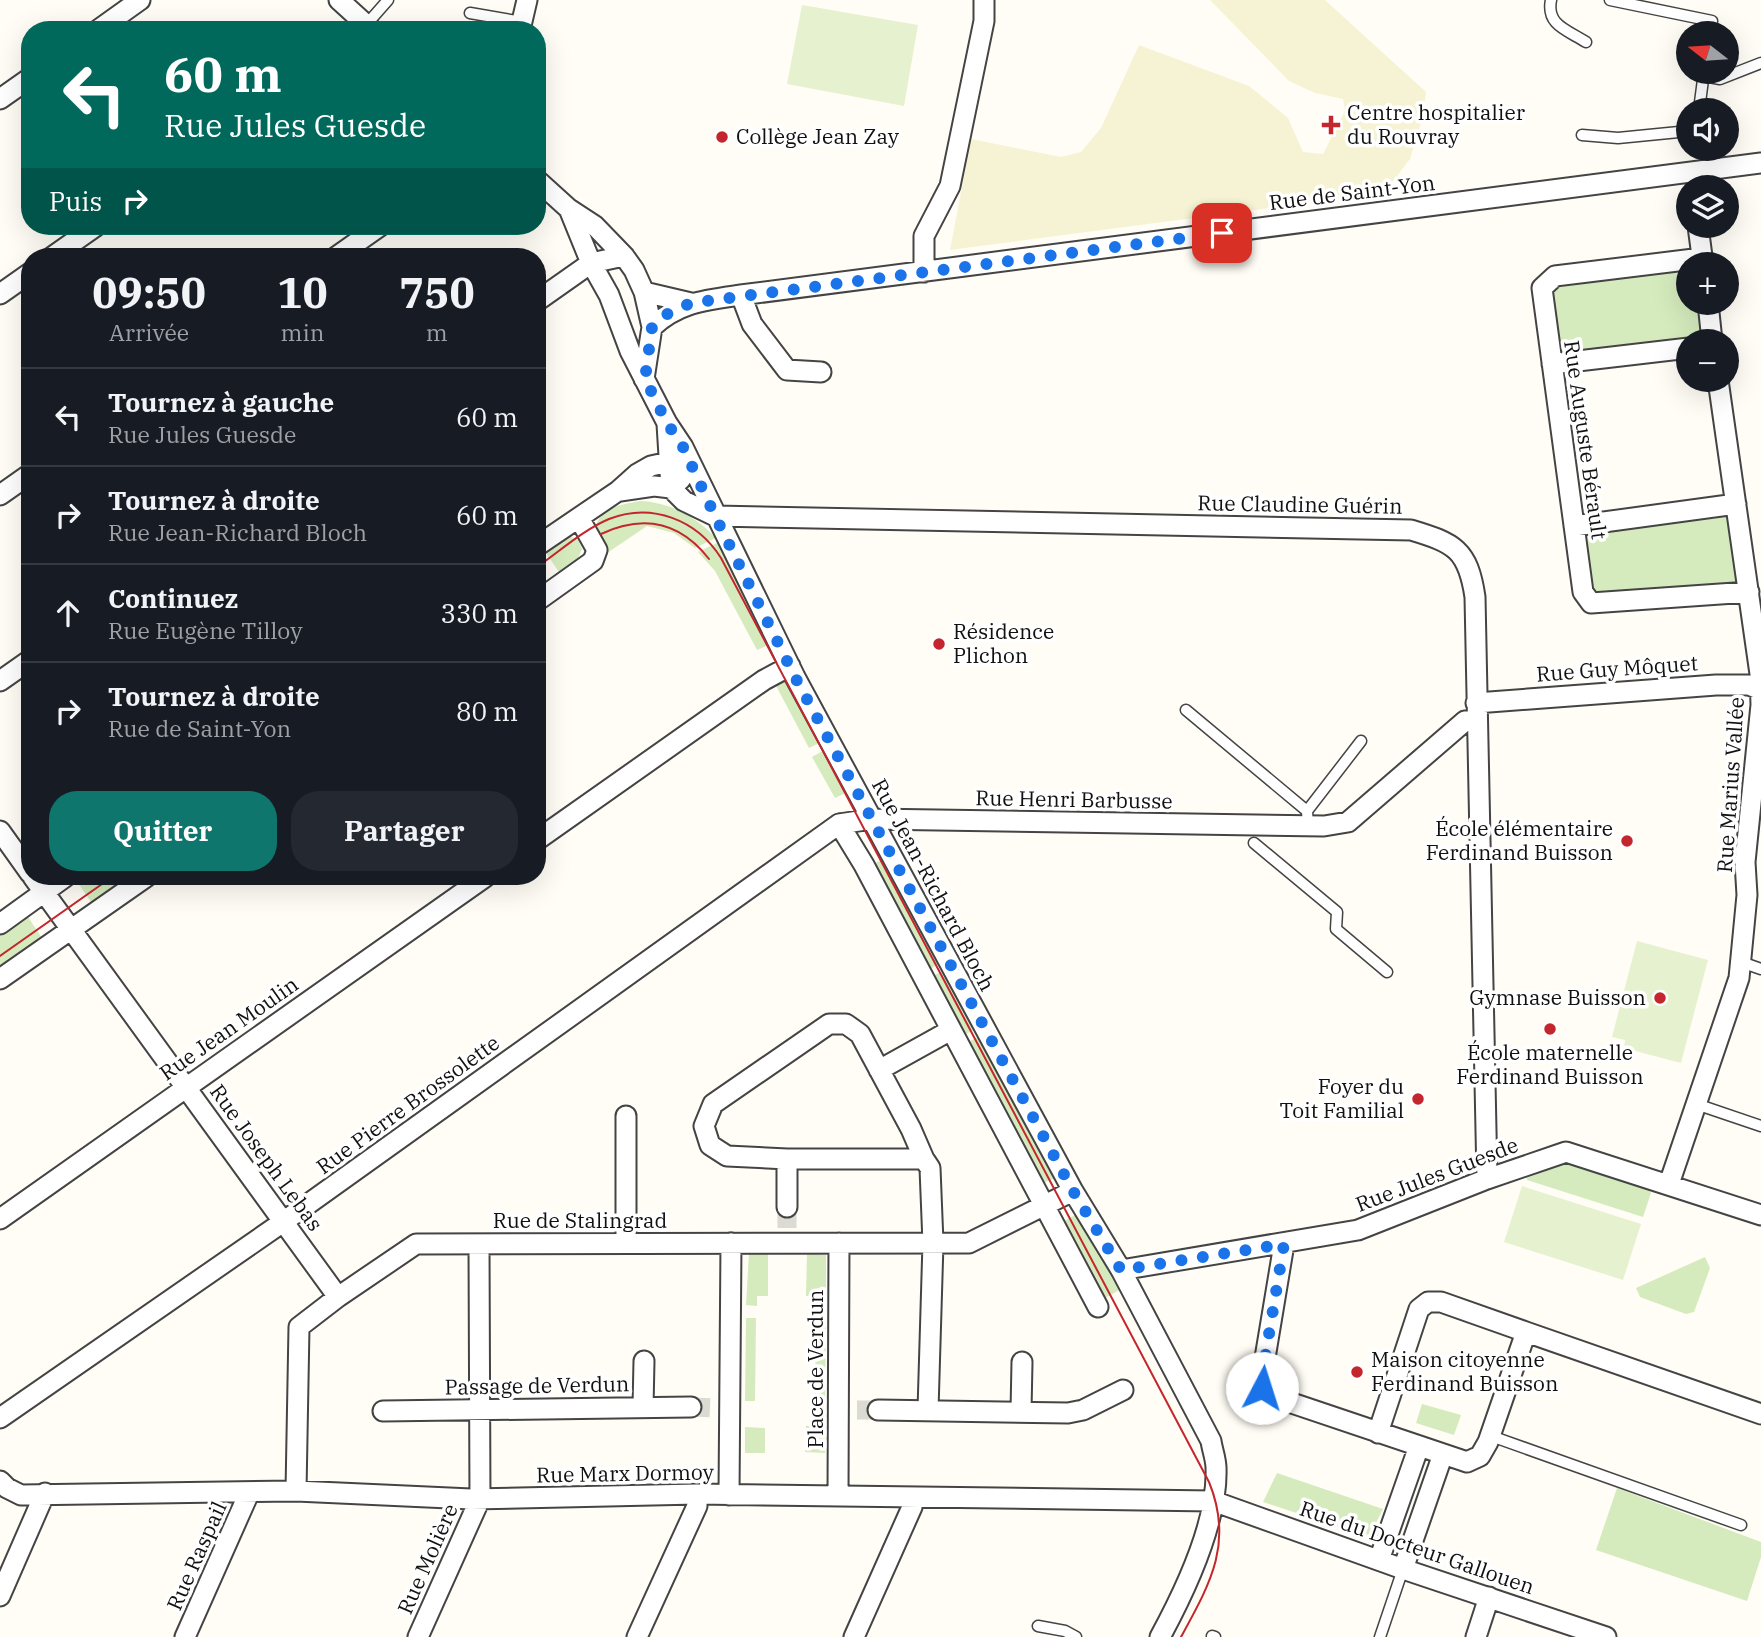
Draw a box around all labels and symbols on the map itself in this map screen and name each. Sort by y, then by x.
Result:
north arrow [1676,21,1740,84]
place label: Centre hospitalier du Rouvray [1347,98,1526,150]
marker: Centre hospitalier du Rouvray [1321,115,1341,135]
place label: Collège Jean Zay [736,122,900,150]
marker: Collège Jean Zay [714,129,730,145]
street label: Rue de Saint-Yon [1267,168,1437,216]
pin [1192,203,1252,263]
street label: Rue Auguste Bérault [1558,338,1614,541]
street label: Rue Claudine Guérin [1197,488,1403,520]
place label: Résidence Plichon [953,617,1054,669]
marker: Résidence Plichon [931,636,947,652]
street label: Rue Guy Môquet [1535,648,1699,688]
street label: Rue Marius Vallée [1710,696,1750,874]
street label: Rue Jean-Richard Bloch [866,774,1002,996]
street label: Rue Henri Barbusse [975,783,1173,815]
place label: École élémentaire Ferdinand Buisson [1426,814,1613,866]
marker: École élémentaire Ferdinand Buisson [1619,833,1635,849]
street label: Rue Jean Moulin [154,970,303,1086]
place label: Gymnase Buisson [1469,983,1646,1011]
marker: Gymnase Buisson [1652,990,1668,1006]
marker: École maternelle Ferdinand Buisson [1542,1021,1558,1037]
street label: Rue Pierre Brossolette [310,1028,505,1180]
place label: École maternelle Ferdinand Buisson [1456,1038,1644,1090]
place label: Foyer du Toit Familial [1279,1072,1404,1124]
street label: Rue Joseph Lebas [204,1078,330,1236]
marker: Foyer du Toit Familial [1410,1091,1426,1107]
street label: Rue Jules Guesde [1351,1130,1522,1218]
street label: Rue de Stalingrad [493,1206,668,1234]
street label: Place de Verdun [801,1289,829,1449]
place label: Maison citoyenne Ferdinand Buisson [1371,1345,1558,1397]
position arrow [1225,1351,1299,1425]
marker: Maison citoyenne Ferdinand Buisson [1349,1364,1365,1380]
street label: Passage de Verdun [444,1369,630,1401]
street label: Rue Marx Dormoy [536,1457,715,1489]
street label: Rue du Docteur Gallouen [1296,1494,1538,1600]
street label: Rue Raspail [160,1497,233,1614]
street label: Rue Molière [390,1499,464,1618]

